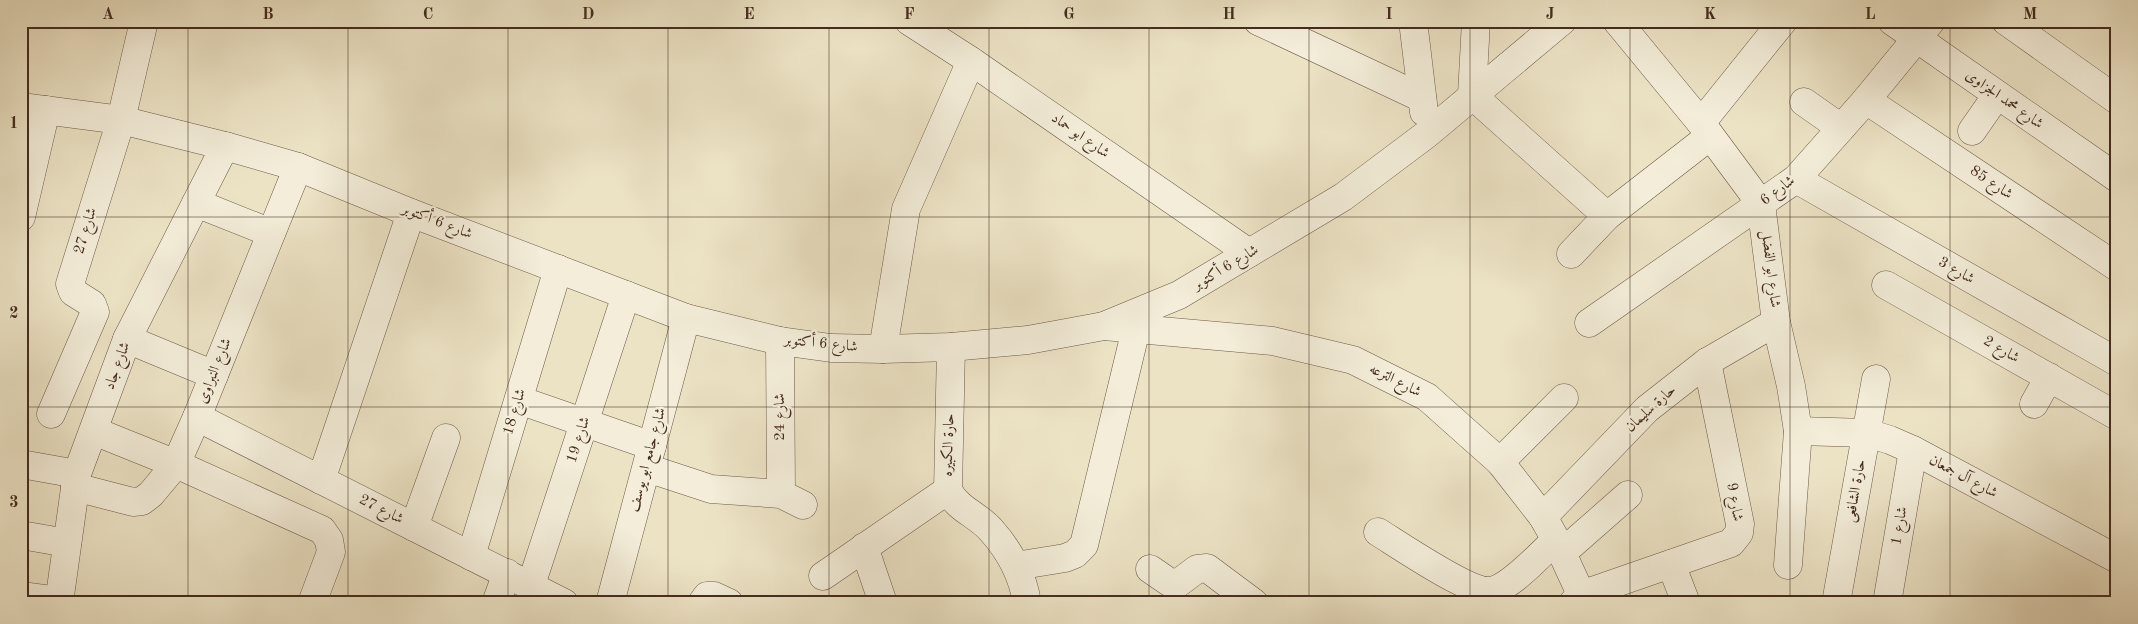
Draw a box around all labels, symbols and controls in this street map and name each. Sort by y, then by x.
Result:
text: A [102,7,114,23]
text: B [262,7,274,23]
text: C [423,7,433,23]
text: D [582,7,594,23]
text: E [743,7,755,23]
text: F [904,7,915,23]
text: G [1063,7,1075,23]
text: H [1222,7,1236,23]
text: I [1385,7,1393,23]
text: J [1546,7,1555,23]
text: K [1704,7,1716,23]
text: L [1865,7,1876,23]
text: M [2023,7,2037,23]
street label: شارع محمد الجزاوى [1960,68,2046,136]
street label: شارع ابو حماد [1046,111,1112,165]
text: 1 [9,116,19,132]
street label: شارع 85 [1965,163,2015,206]
street label: شارع 6 [1758,173,1800,212]
street label: شارع 6 أكتوبر [397,196,476,246]
street label: شارع 27 [72,206,104,257]
street label: شارع ابو الفضل [1754,229,1782,309]
street label: شارع 6 أكتوبر [1186,238,1264,298]
street label: شارع 3 [1933,255,1977,291]
text: 2 [9,306,19,322]
street label: شارع 6 أكتوبر [781,328,859,359]
street label: شارع 2 [1978,334,2022,370]
street label: شارع النبراوى [195,336,239,407]
street label: شارع جاد [102,340,137,393]
street label: شارع الترعه [1365,362,1423,404]
street label: حارة سليمان [1623,383,1679,435]
street label: شارع 18 [501,387,533,438]
street label: شارع 24 [773,393,792,441]
street label: شارع جامع ابو يوسف [627,406,674,515]
street label: حارة الكبيره [938,413,958,477]
street label: شارع 19 [565,415,597,466]
street label: شارع آل جمعان [1924,450,2001,505]
street label: حارة الشافعى [1843,458,1871,524]
street label: شارع 9 [1719,482,1745,523]
street label: شارع 27 [355,492,406,531]
text: 3 [9,495,19,511]
street label: شارع 1 [1889,506,1915,547]

